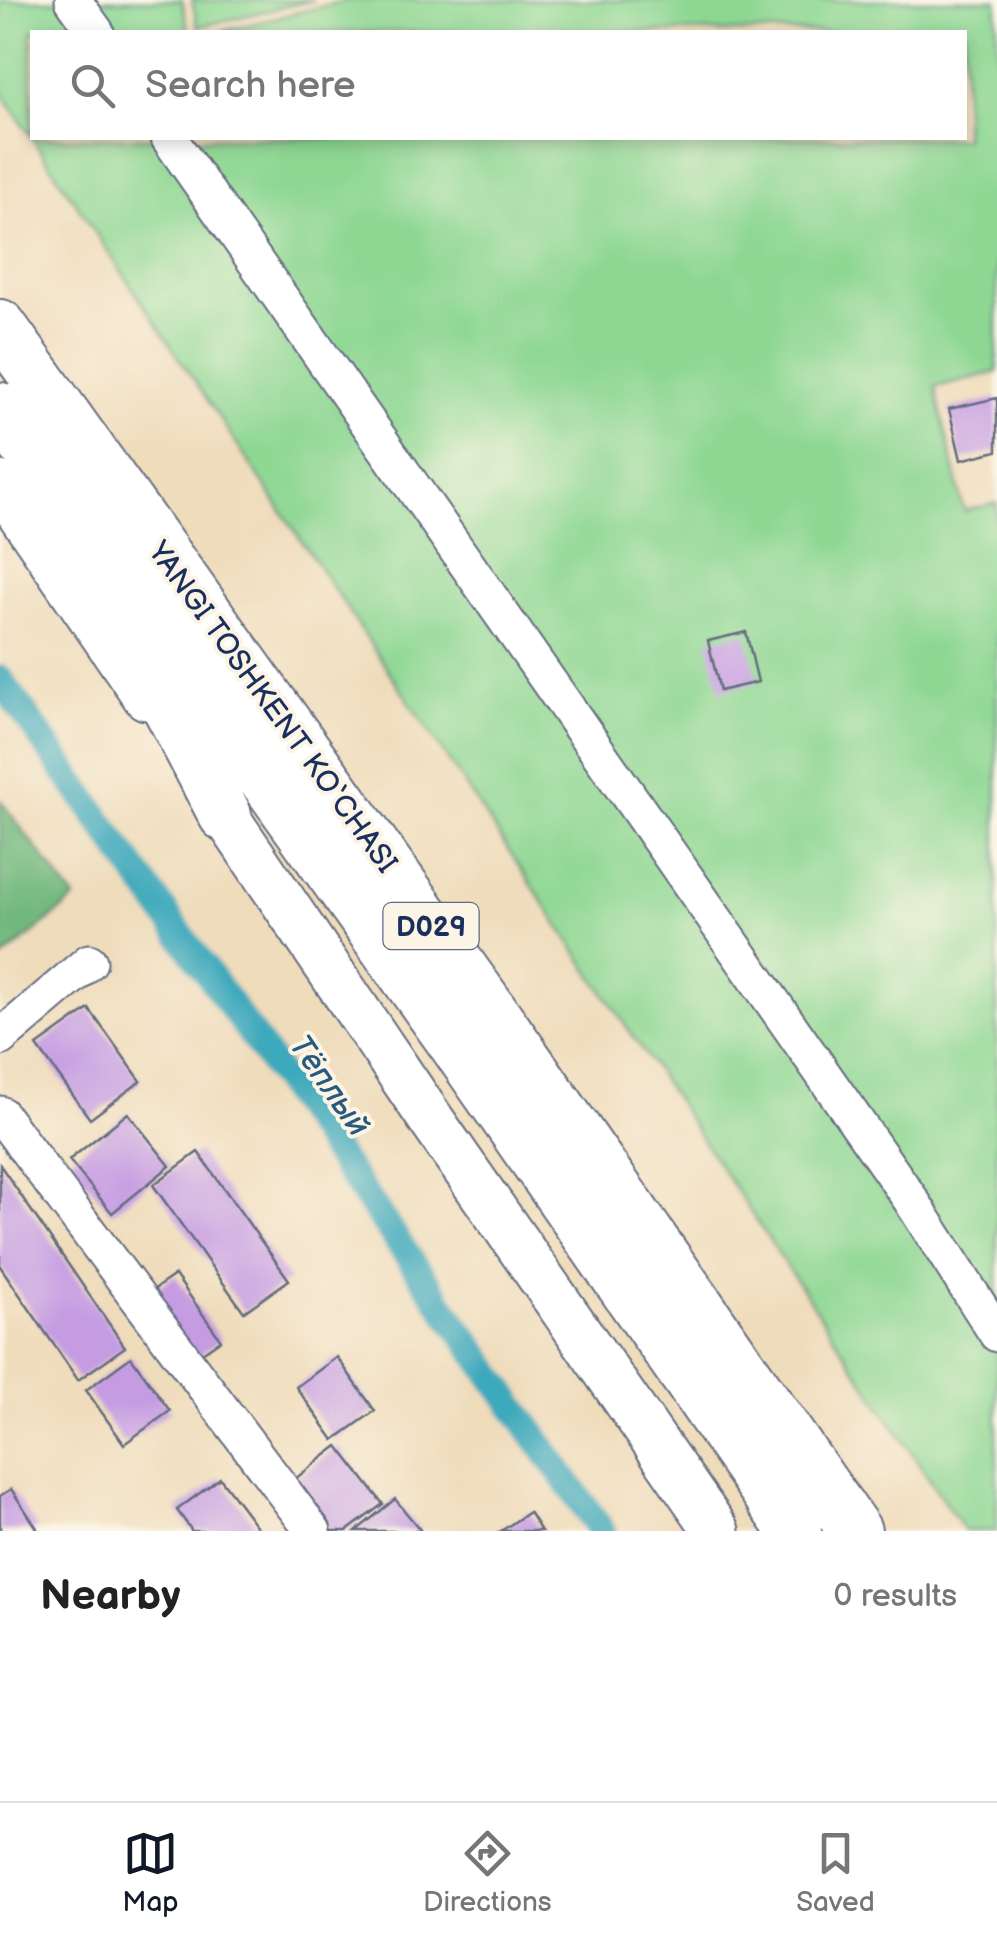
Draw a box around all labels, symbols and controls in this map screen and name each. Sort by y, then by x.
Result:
search box [30,30,967,140]
icon: search [65,58,120,113]
text: Search here [145,63,356,108]
street label: YANGI TOSHKENT KO‘CHASI [139,534,404,880]
road number: D029 [384,903,478,949]
water label: Тёплый [280,1028,378,1144]
text: Nearby [40,1571,180,1622]
text: 0 results [834,1577,957,1616]
tab: Map [122,1826,179,1919]
tab: Directions [423,1826,552,1919]
tab: Saved [796,1826,875,1919]

